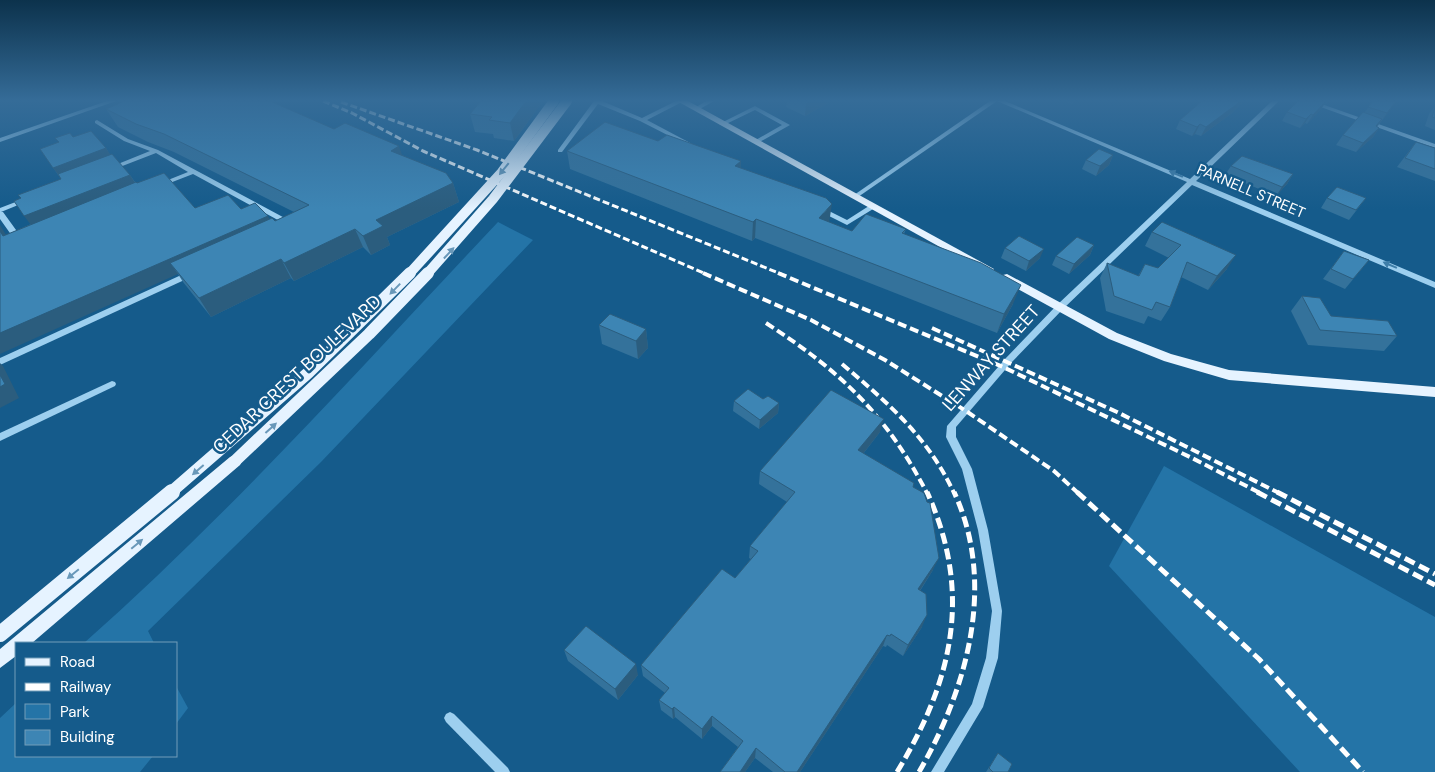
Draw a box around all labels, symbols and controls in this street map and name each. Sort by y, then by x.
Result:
street label: PARNELL STREET [1194,159,1308,223]
one-way arrow [499,162,510,175]
one-way arrow [1169,170,1183,178]
one-way arrow [443,247,455,259]
one-way arrow [1383,261,1397,269]
one-way arrow [389,282,401,294]
street label: CEDAR CREST BOULEVARD [208,289,386,459]
street label: LENWAY STREET [937,300,1045,416]
one-way arrow [264,422,276,434]
one-way arrow [192,464,205,475]
one-way arrow [131,539,144,550]
one-way arrow [67,568,80,579]
legend [15,642,178,757]
text: Road [60,652,95,672]
text: Railway [60,677,112,697]
text: Park [60,702,90,722]
text: Building [60,727,115,747]

